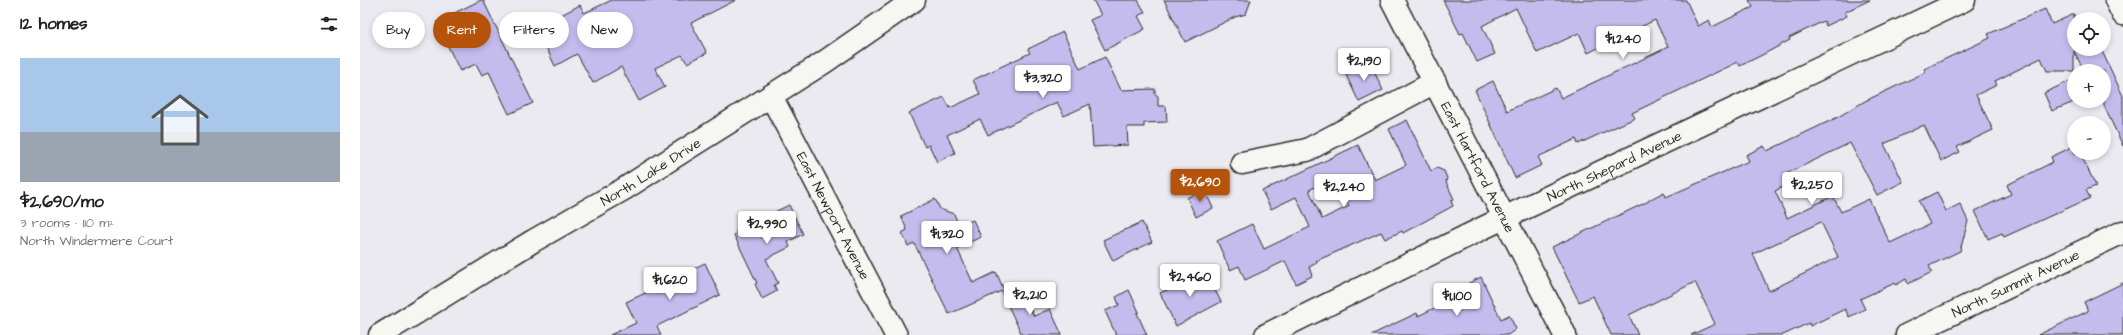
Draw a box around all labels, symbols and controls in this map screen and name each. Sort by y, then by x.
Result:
text: 12 homes [20,12,88,36]
chip: Buy [372,12,425,48]
chip: Rent [433,12,491,48]
chip: Filters [499,12,569,48]
chip: New [577,12,633,48]
map controls [2067,12,2111,160]
button: locate [2067,12,2111,56]
icon: filters [318,13,340,35]
pin: $1,240 [1590,26,1656,60]
text: $1,240 [1605,30,1641,48]
pin: $2,190 [1331,48,1397,82]
text: $2,190 [1347,52,1381,70]
button: + [2067,64,2111,108]
pin: $3,320 [1010,65,1076,99]
text: $3,320 [1024,69,1062,87]
icon: home [144,84,216,156]
street label: East Hartford Avenue [1435,99,1520,237]
button: − [2067,116,2111,160]
street label: North Shepard Avenue [1544,126,1686,207]
street label: North Lake Drive [597,133,705,211]
street label: East Newport Avenue [791,149,875,284]
pin: $2,690 [1167,169,1233,203]
pin: $2,250 [1779,172,1845,206]
text: $2,690 [1180,173,1220,191]
pin: $2,240 [1311,174,1377,208]
text: $2,250 [1791,176,1833,194]
text: $2,240 [1323,178,1365,196]
text: $2,690/mo [20,190,104,214]
pin: $2,990 [734,211,800,245]
text: 3 rooms · 110 m² [20,214,114,232]
text: $2,990 [747,215,787,233]
pin: $1,320 [914,221,980,255]
text: $1,320 [930,225,964,243]
text: North Windermere Court [20,232,173,250]
street label: North Summit Avenue [1949,245,2083,323]
pin: $2,460 [1157,264,1223,298]
pin: $1,620 [637,267,703,301]
text: $2,460 [1169,268,1211,286]
text: $1,620 [652,271,688,289]
pin: $2,210 [997,282,1063,316]
pin: $1,100 [1424,283,1490,317]
text: $2,210 [1013,286,1047,304]
text: $1,100 [1442,287,1472,305]

